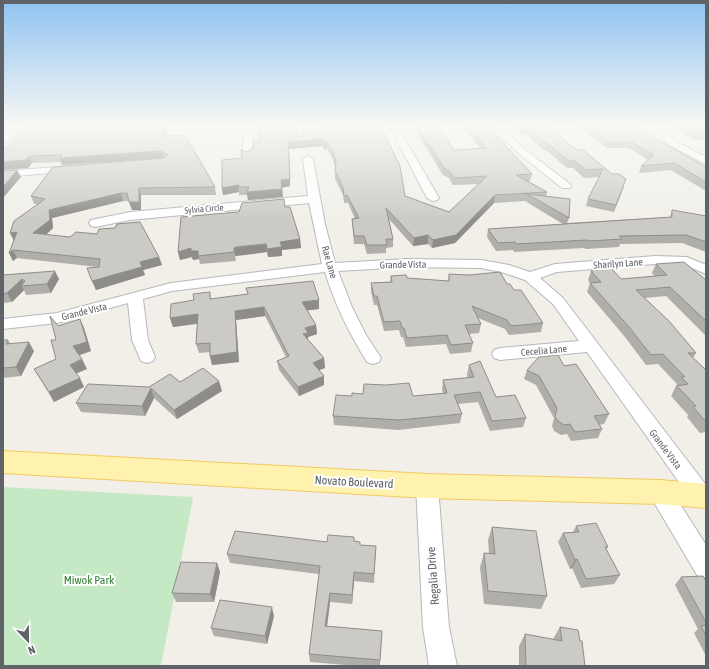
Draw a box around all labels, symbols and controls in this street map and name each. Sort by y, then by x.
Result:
street label: Sylvia Circle [184,202,224,216]
street label: Rae Lane [320,245,340,280]
street label: Sharilyn Lane [593,256,644,271]
street label: Grande Vista [380,259,427,270]
street label: Grande Vista [60,300,108,322]
street label: Cecelia Lane [521,343,568,358]
street label: Grande Vista [647,427,684,471]
street label: Novato Boulevard [314,473,394,491]
street label: Regalia Drive [424,546,442,606]
park label: Miwok Park [64,573,115,587]
north arrow [8,621,48,661]
text: N [26,643,37,657]

